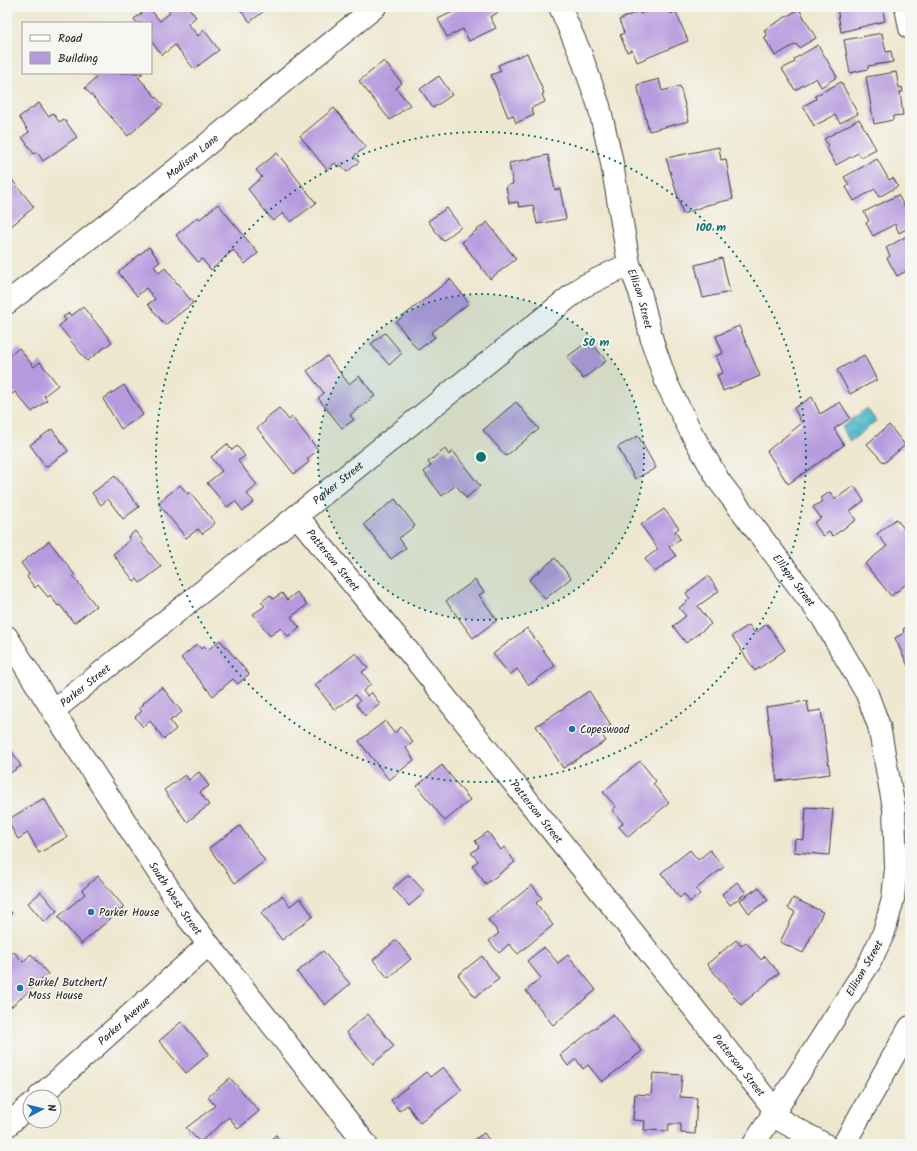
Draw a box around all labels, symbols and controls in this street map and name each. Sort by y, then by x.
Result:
legend [22,22,152,74]
text: Road [58,29,83,48]
text: Building [58,49,98,68]
street label: Madison Lane [162,130,223,185]
text: 100 m [696,218,726,237]
street label: Ellison Street [622,266,657,332]
text: 50 m [582,333,610,352]
centre of rings [474,450,488,464]
street label: Parker Street [309,457,368,510]
street label: Patterson Street [301,526,364,596]
street label: Ellison Street [767,551,820,612]
street label: Parker Street [56,660,116,712]
place label: Copeswood [580,721,630,739]
marker: Copeswood [567,724,577,734]
street label: Patterson Street [505,777,567,849]
street label: South West Street [144,858,207,940]
place label: Parker House [99,904,159,922]
marker: Parker House [86,907,96,917]
street label: Ellison Street [841,936,889,1000]
place label: Burke/ Butchert/ Moss House [28,974,108,1005]
marker: Burke/ Butchert/ Moss House [15,983,25,993]
street label: Parker Avenue [94,993,155,1050]
street label: Patterson Street [708,1030,770,1102]
north arrow [22,1089,62,1129]
text: N [42,1103,60,1112]

